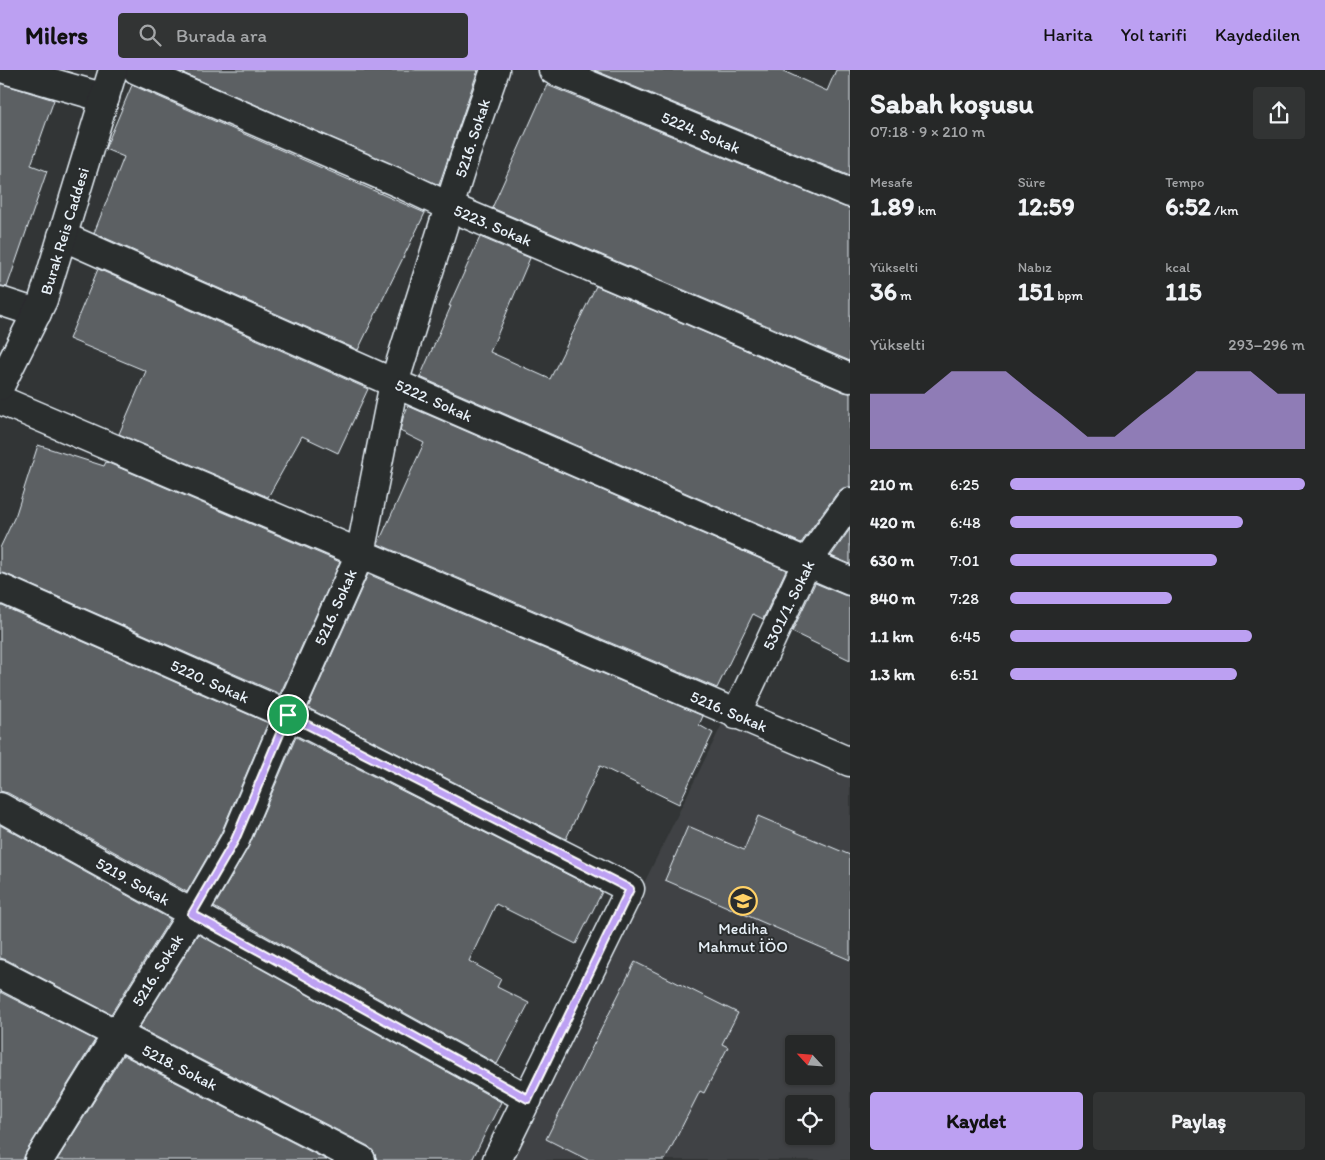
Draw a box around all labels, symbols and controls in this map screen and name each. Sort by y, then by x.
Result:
search box [118,13,468,58]
text: Milers [25,21,88,50]
icon: search [136,21,164,49]
text: Burada ara [176,24,267,47]
text: Harita [1043,24,1093,46]
text: Yol tarifi [1121,24,1187,46]
text: Kaydedilen [1215,24,1300,46]
text: Sabah koşusu [870,86,1034,120]
button: share [1253,87,1305,139]
street label: 5216. Sokak [451,96,494,180]
street label: 5224. Sokak [658,107,743,158]
text: 07:18 · 9 × 210 m [870,122,985,141]
street label: Burak Reis Caddesi [36,165,93,297]
text: Mesafe [870,174,913,191]
text: Süre [1018,174,1046,191]
text: Tempo [1165,174,1204,191]
text: 1.89 [870,191,915,221]
text: 12:59 [1018,191,1075,221]
text: 6:52 [1165,191,1211,221]
street label: 5223. Sokak [451,201,535,250]
text: km [915,202,936,219]
text: /km [1211,202,1239,219]
text: Yükselti [870,259,918,276]
text: Nabız [1018,259,1052,276]
text: kcal [1165,259,1190,276]
text: 36 [870,276,897,306]
text: 151 [1018,276,1054,306]
text: 115 [1165,276,1202,306]
text: m [897,287,912,304]
text: bpm [1054,287,1083,304]
text: Yükselti [870,335,925,354]
text: 293–296 m [1228,335,1305,354]
street label: 5222. Sokak [392,375,475,426]
text: 210 m [870,475,913,494]
text: 6:25 [950,475,979,494]
text: 420 m [870,513,915,532]
text: 6:48 [950,513,981,532]
text: 630 m [870,551,914,570]
text: 7:01 [950,551,979,570]
street label: 5301/1. Sokak [759,557,818,653]
street label: 5216. Sokak [310,566,361,648]
text: 840 m [870,589,915,608]
text: 7:28 [950,589,979,608]
text: 1.1 km [870,627,914,646]
text: 6:45 [950,627,980,646]
street label: 5220. Sokak [168,656,252,707]
text: 1.3 km [870,665,915,684]
text: 6:51 [950,665,978,684]
street label: 5216. Sokak [687,687,770,736]
pin [267,694,309,736]
icon: arrive [274,701,302,729]
street label: 5219. Sokak [92,853,173,910]
school or university icon: Mediha Mahmut İÖO [728,886,758,916]
place label: Mediha Mahmut İÖO [698,919,788,956]
street label: 5216. Sokak [128,931,187,1010]
north arrow [785,1035,835,1085]
map controls [785,1035,835,1145]
street label: 5218. Sokak [139,1040,221,1095]
button: Kaydet [870,1092,1083,1150]
button: Paylaş [1093,1092,1305,1150]
button: locate [785,1095,835,1145]

